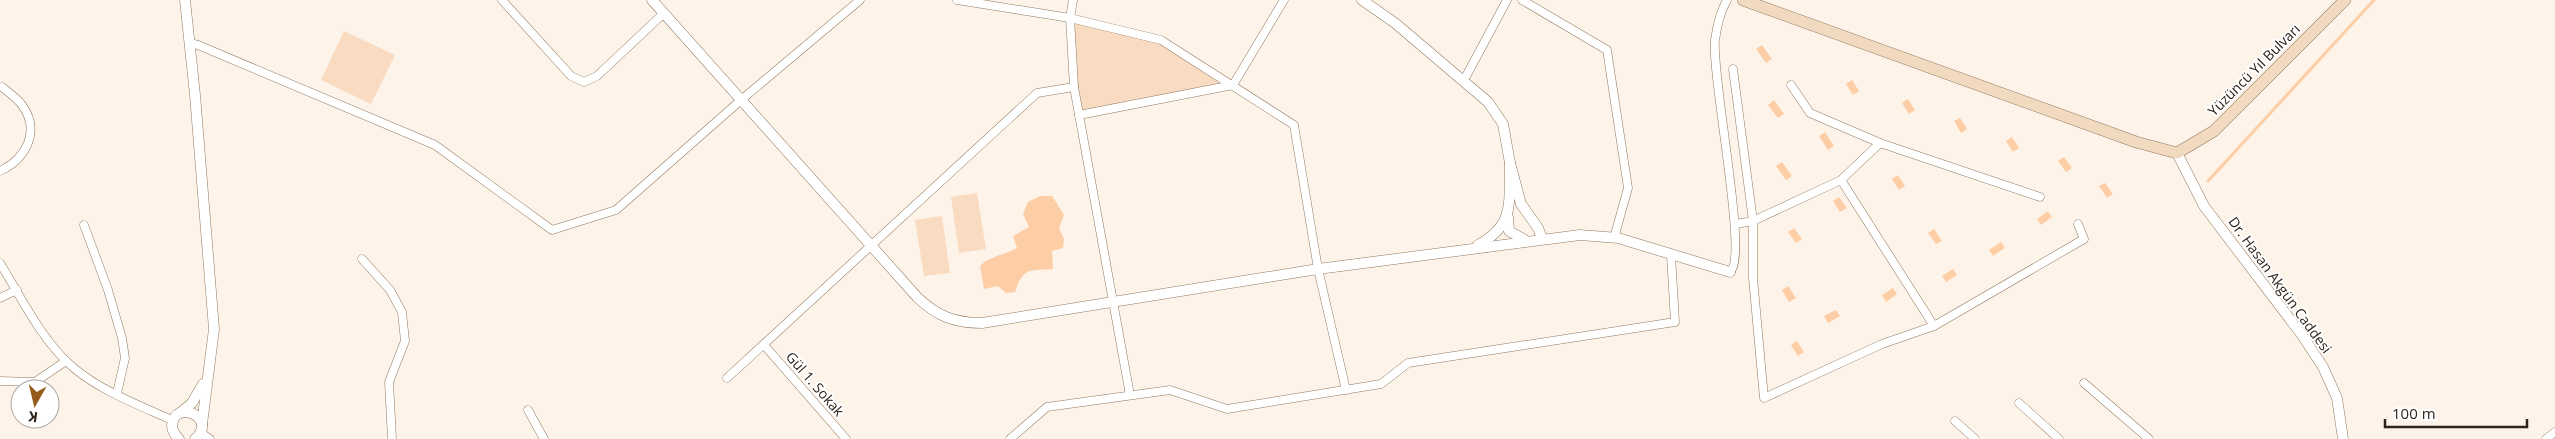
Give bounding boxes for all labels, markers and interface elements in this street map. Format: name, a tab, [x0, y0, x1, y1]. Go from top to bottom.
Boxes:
street label: Yüzüncü Yıl Bulvarı	[2204, 20, 2304, 120]
street label: Dr. Hasan Akgün Caddesi	[2224, 213, 2336, 357]
street label: Gül 1. Sokak	[782, 347, 849, 421]
north arrow	[10, 379, 60, 429]
scale bar	[2385, 396, 2528, 428]
text: 100 m	[2392, 403, 2436, 423]
text: K	[26, 407, 39, 427]

